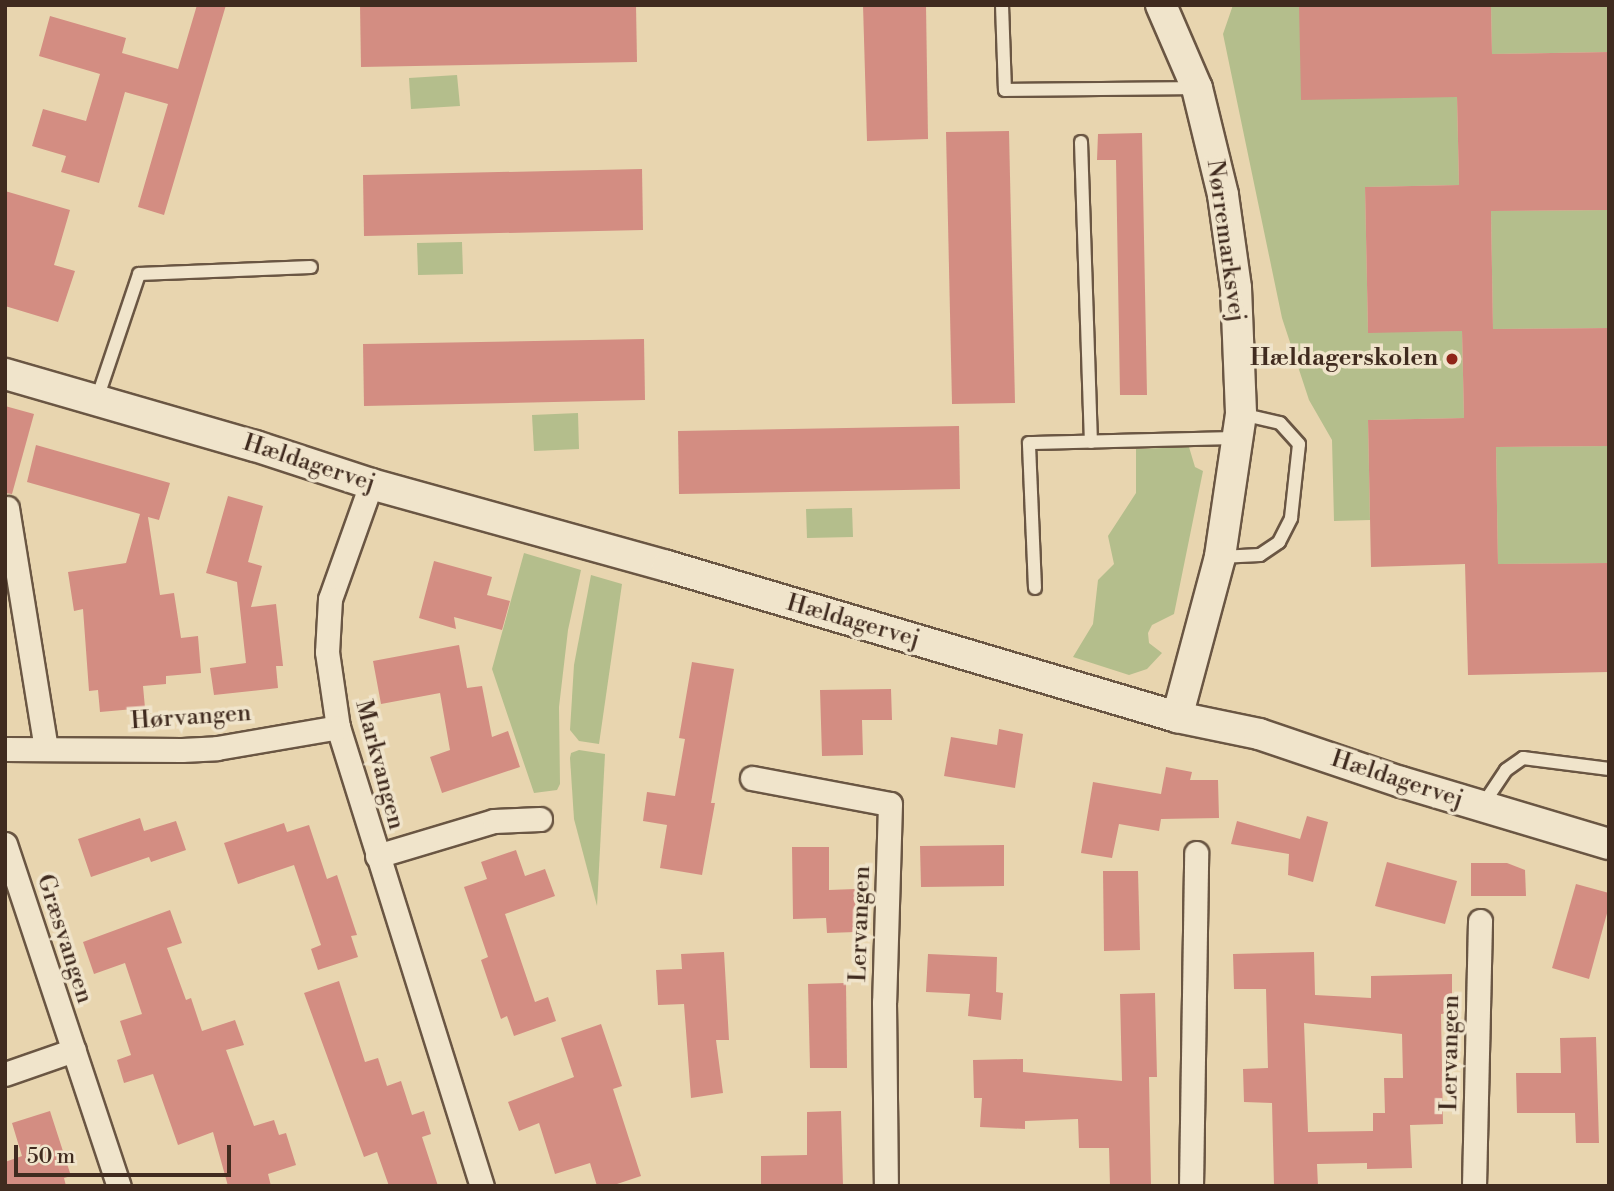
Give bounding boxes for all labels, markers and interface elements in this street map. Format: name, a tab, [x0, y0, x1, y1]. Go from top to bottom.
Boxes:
street label: Nørremarksvej	[1199, 158, 1251, 324]
place label: Hældagerskolen	[1250, 345, 1438, 373]
marker: Hældagerskolen	[1444, 351, 1460, 367]
street label: Hældagervej	[239, 429, 379, 499]
street label: Hældagervej	[783, 589, 923, 655]
street label: Markvangen	[348, 697, 410, 833]
street label: Hørvangen	[130, 699, 252, 737]
street label: Hældagervej	[1327, 745, 1467, 815]
street label: Lervangen	[845, 865, 877, 983]
street label: Græsvangen	[30, 871, 98, 1007]
street label: Lervangen	[1436, 995, 1466, 1111]
scale bar	[18, 1132, 234, 1176]
text: 50 m	[27, 1144, 75, 1170]

